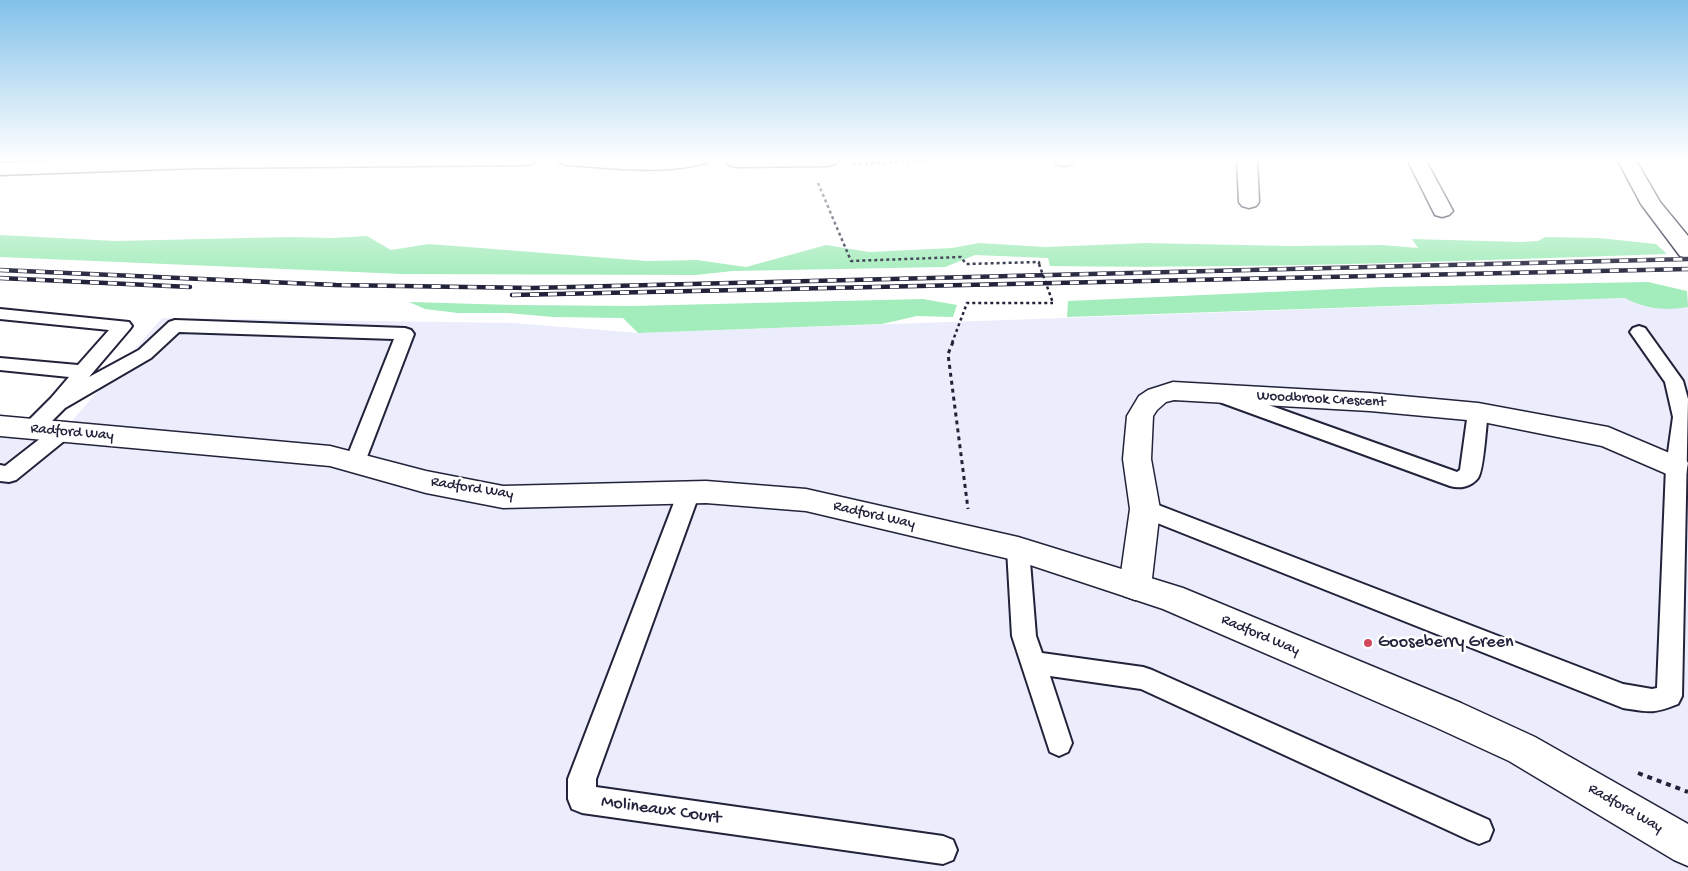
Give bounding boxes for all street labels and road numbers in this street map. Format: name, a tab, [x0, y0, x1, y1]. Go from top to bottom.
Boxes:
street label: Woodbrook Crescent	[1256, 388, 1386, 412]
street label: Radford Way	[30, 420, 114, 446]
street label: Radford Way	[429, 474, 515, 504]
street label: Radford Way	[831, 498, 917, 534]
street label: Radford Way	[1218, 611, 1302, 661]
street label: Radford Way	[1584, 780, 1666, 838]
street label: Molineaux Court	[600, 792, 722, 830]

